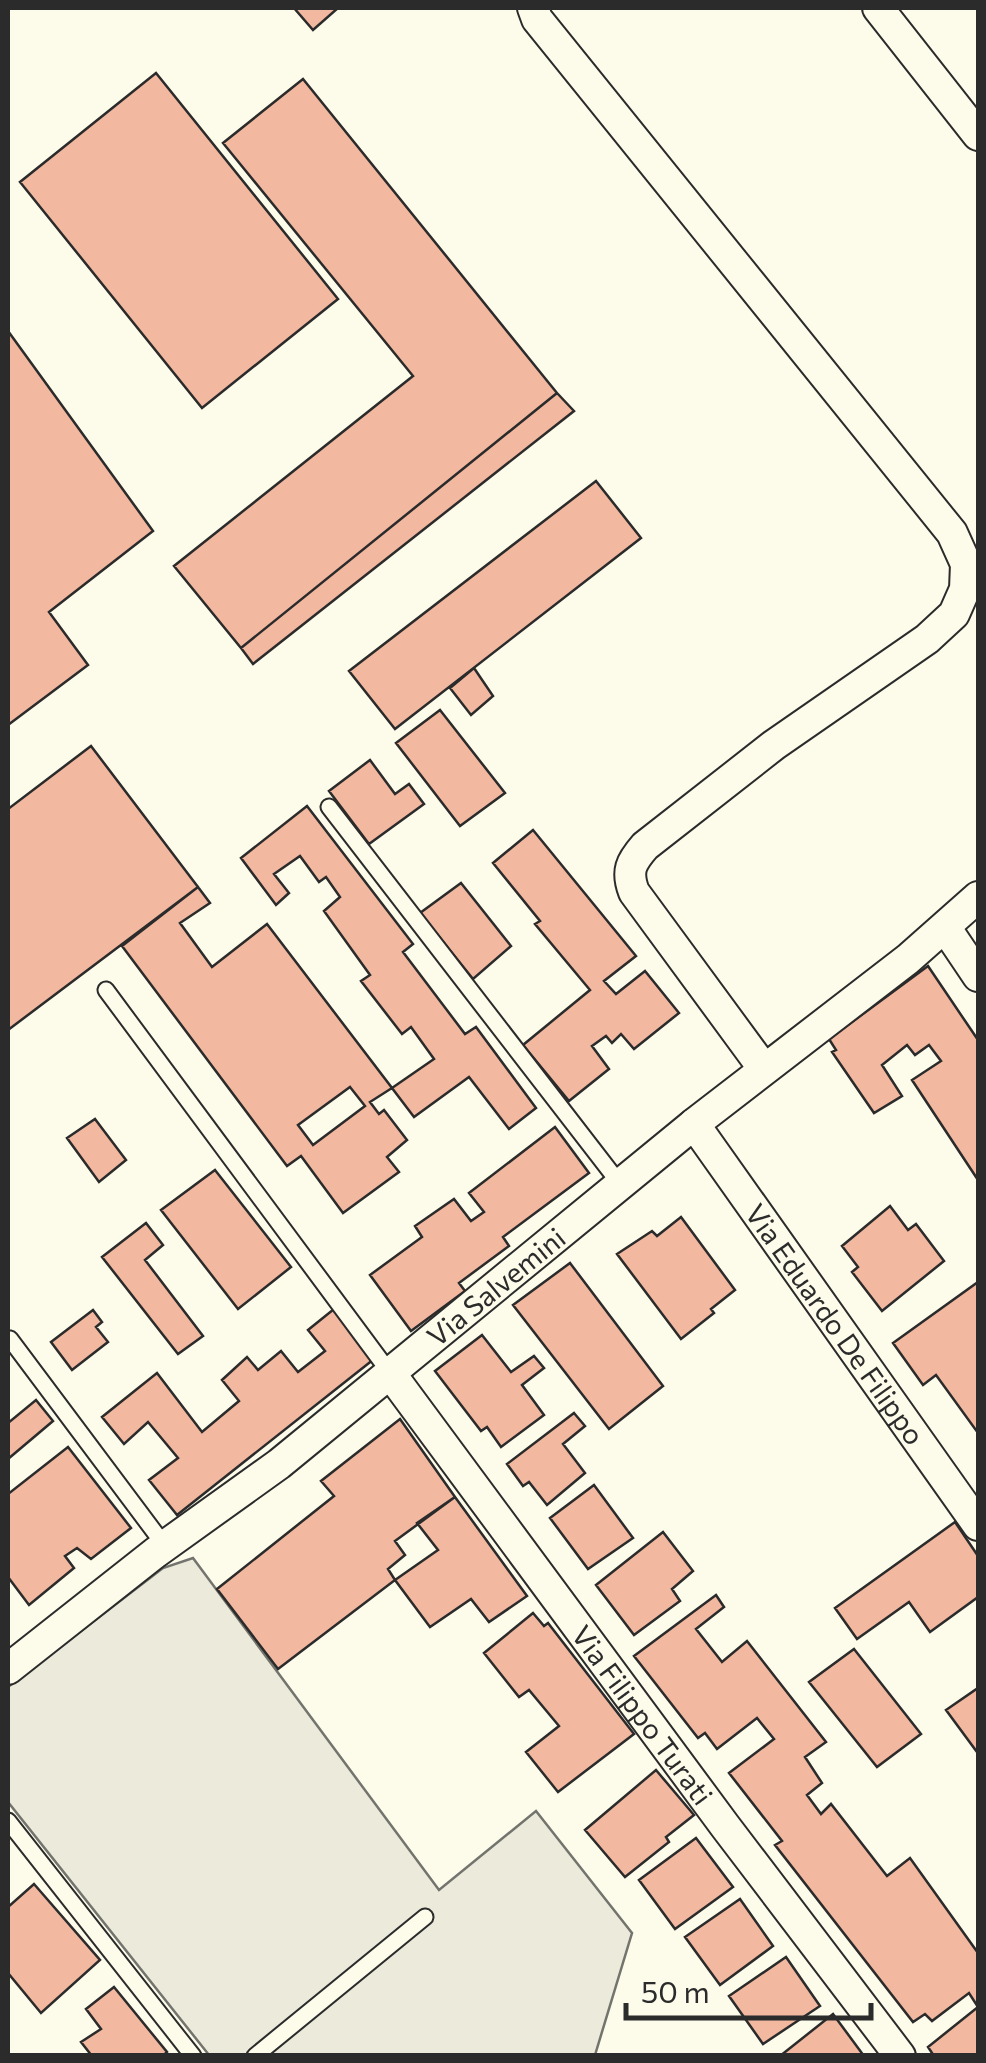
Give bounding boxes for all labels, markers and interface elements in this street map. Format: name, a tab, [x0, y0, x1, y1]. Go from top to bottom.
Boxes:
street label: Via Eduardo De Filippo	[739, 1197, 932, 1451]
street label: Via Salvemini	[420, 1220, 572, 1353]
street label: Via Filippo Turati	[565, 1618, 720, 1811]
scale bar	[626, 1958, 871, 2020]
text: 50 m	[641, 1972, 710, 2009]

